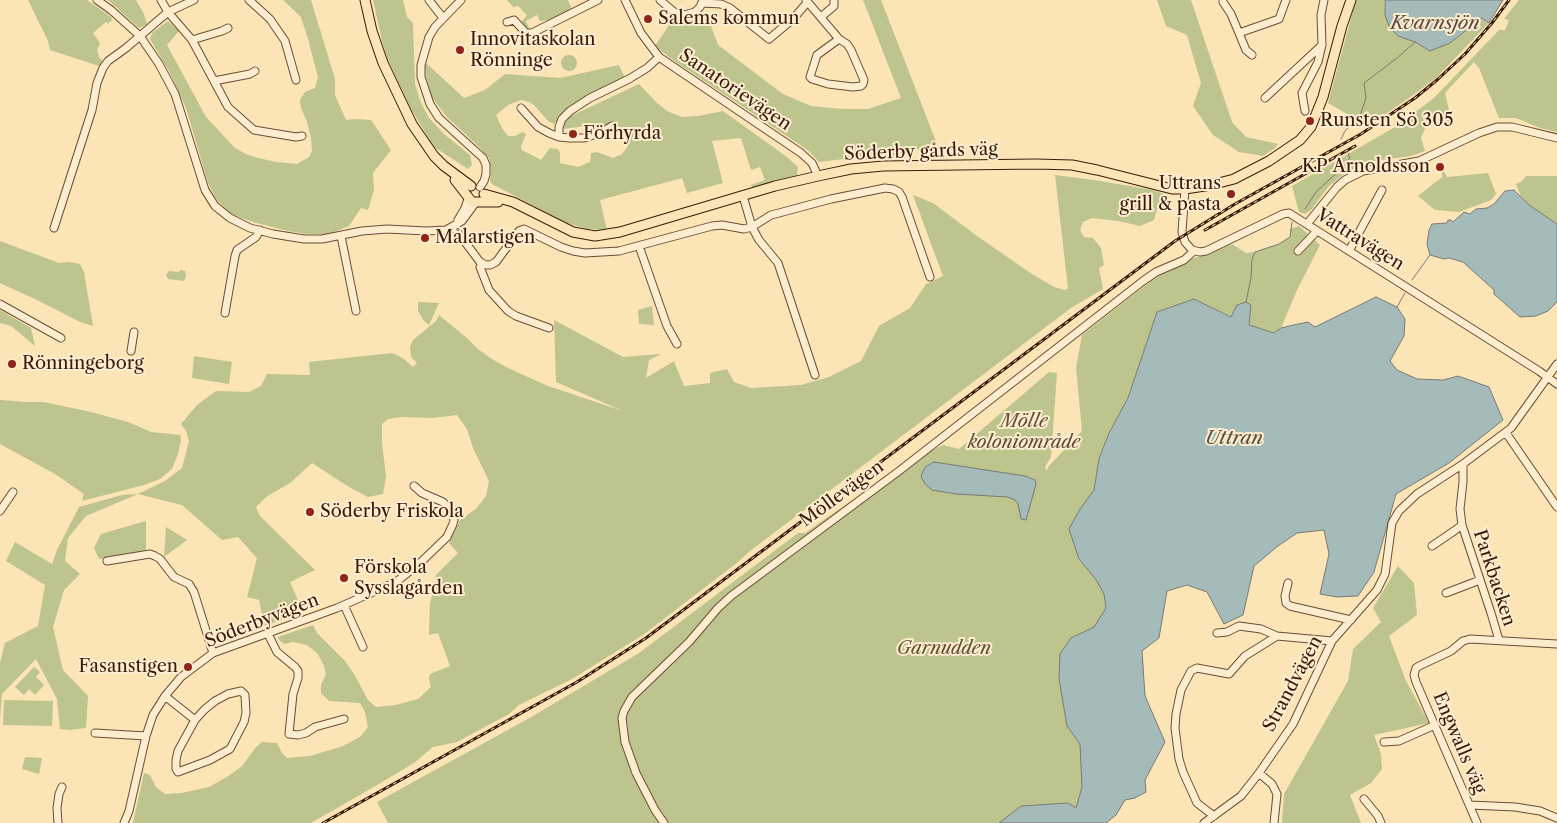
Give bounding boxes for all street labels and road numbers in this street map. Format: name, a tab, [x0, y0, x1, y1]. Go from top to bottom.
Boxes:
street label: Sanatorievägen	[675, 45, 795, 135]
street label: Söderby gårds väg	[844, 139, 998, 165]
street label: Vattravägen	[1312, 204, 1408, 276]
street label: Möllevägen	[796, 456, 888, 532]
street label: Parkbacken	[1468, 527, 1520, 629]
street label: Söderbyvägen	[202, 589, 322, 653]
street label: Strandvägen	[1259, 632, 1327, 736]
street label: Engwalls väg	[1428, 689, 1490, 797]

